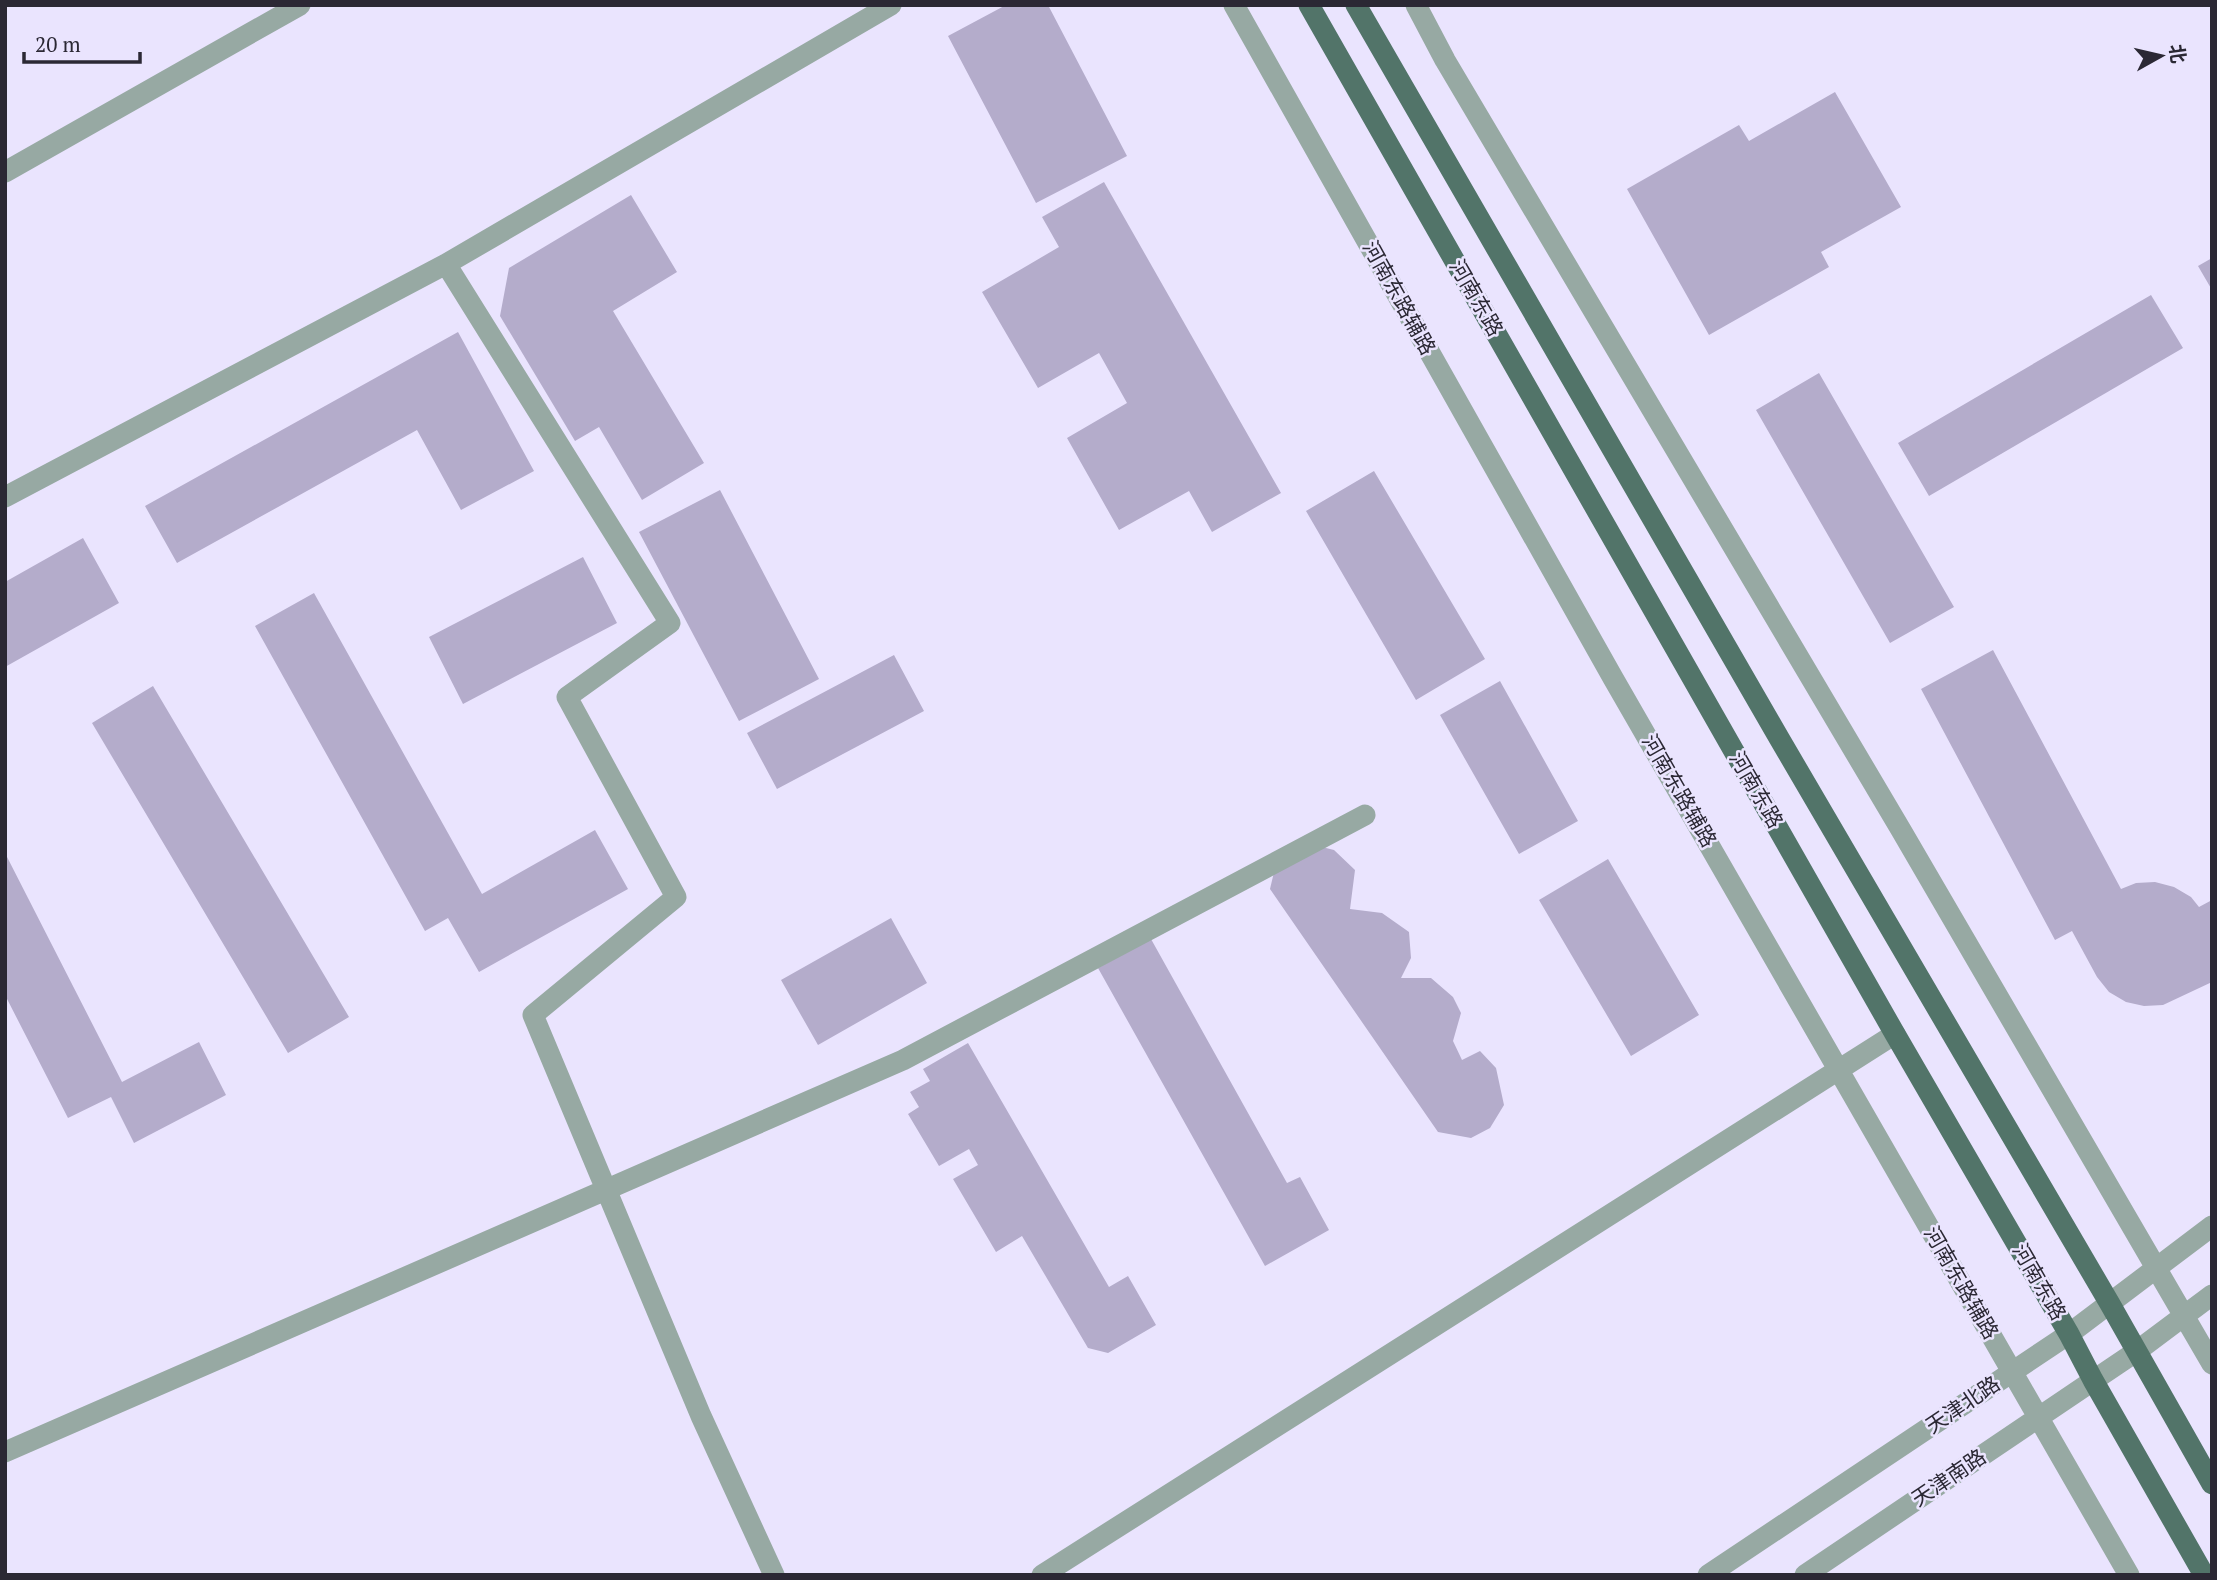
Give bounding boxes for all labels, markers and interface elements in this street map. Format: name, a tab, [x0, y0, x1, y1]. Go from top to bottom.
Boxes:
scale bar	[24, 21, 140, 65]
north arrow	[2126, 21, 2196, 91]
text: 20 m	[35, 30, 81, 58]
text: 北	[2165, 42, 2192, 65]
street label: 河南东路辅路	[1357, 236, 1443, 359]
street label: 河南东路	[1444, 254, 1510, 341]
street label: 河南东路辅路	[1636, 729, 1723, 852]
street label: 河南东路	[1724, 746, 1790, 833]
street label: 河南东路辅路	[1918, 1221, 2005, 1344]
street label: 河南东路	[2007, 1238, 2073, 1325]
street label: 天津北路	[1920, 1369, 2005, 1439]
street label: 天津南路	[1906, 1442, 1991, 1512]

